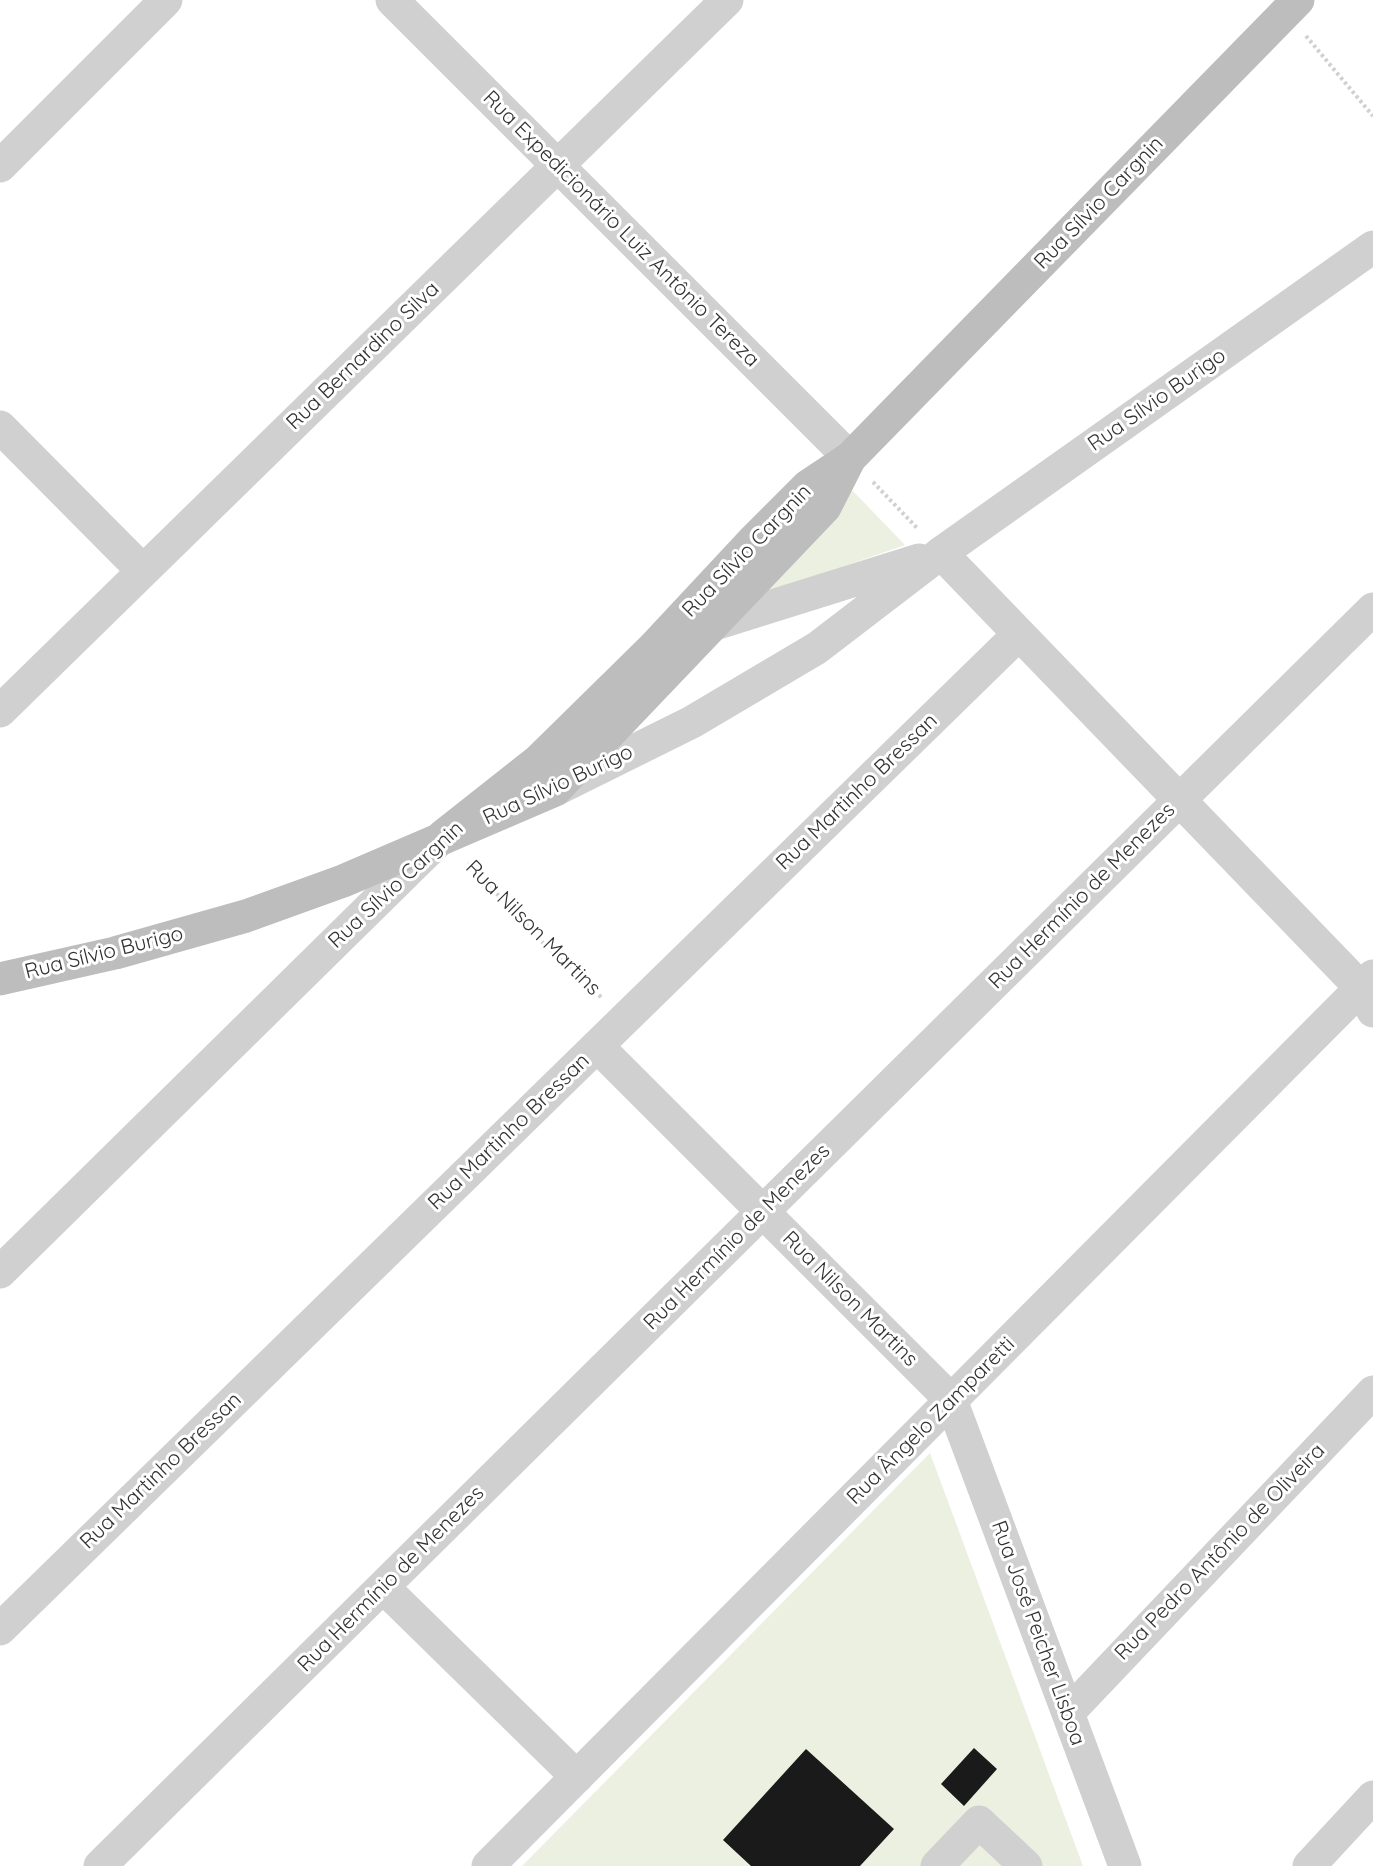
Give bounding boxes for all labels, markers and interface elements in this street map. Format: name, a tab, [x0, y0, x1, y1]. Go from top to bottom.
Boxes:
street label: Rua Expedicionário Luiz Antônio Tereza	[478, 86, 764, 372]
street label: Rua Sílvio Cargnin	[1029, 131, 1169, 275]
street label: Rua Bernardino Silva	[281, 277, 445, 435]
street label: Rua Sílvio Burigo	[1083, 343, 1231, 457]
street label: Rua Sílvio Cargnin	[677, 479, 817, 623]
street label: Rua Martinho Bressan	[771, 708, 943, 876]
street label: Rua Sílvio Burigo	[479, 739, 637, 831]
street label: Rua Hermínio de Menezes	[984, 798, 1180, 994]
street label: Rua Sílvio Cargnin	[323, 816, 469, 954]
street label: Rua Nilson Martins	[460, 855, 606, 1001]
street label: Rua Sílvio Burigo	[22, 921, 186, 985]
street label: Rua Martinho Bressan	[423, 1048, 595, 1216]
street label: Rua Hermínio de Menezes	[639, 1139, 835, 1335]
street label: Rua Nilson Martins	[777, 1226, 923, 1372]
street label: Rua Ângelo Zamparetti	[842, 1332, 1020, 1510]
street label: Rua Martinho Bressan	[75, 1387, 247, 1555]
street label: Rua Pedro Antônio de Oliveira	[1110, 1438, 1330, 1666]
street label: Rua Hermínio de Menezes	[293, 1481, 489, 1677]
street label: Rua José Peicher Lisboa	[986, 1517, 1090, 1749]

